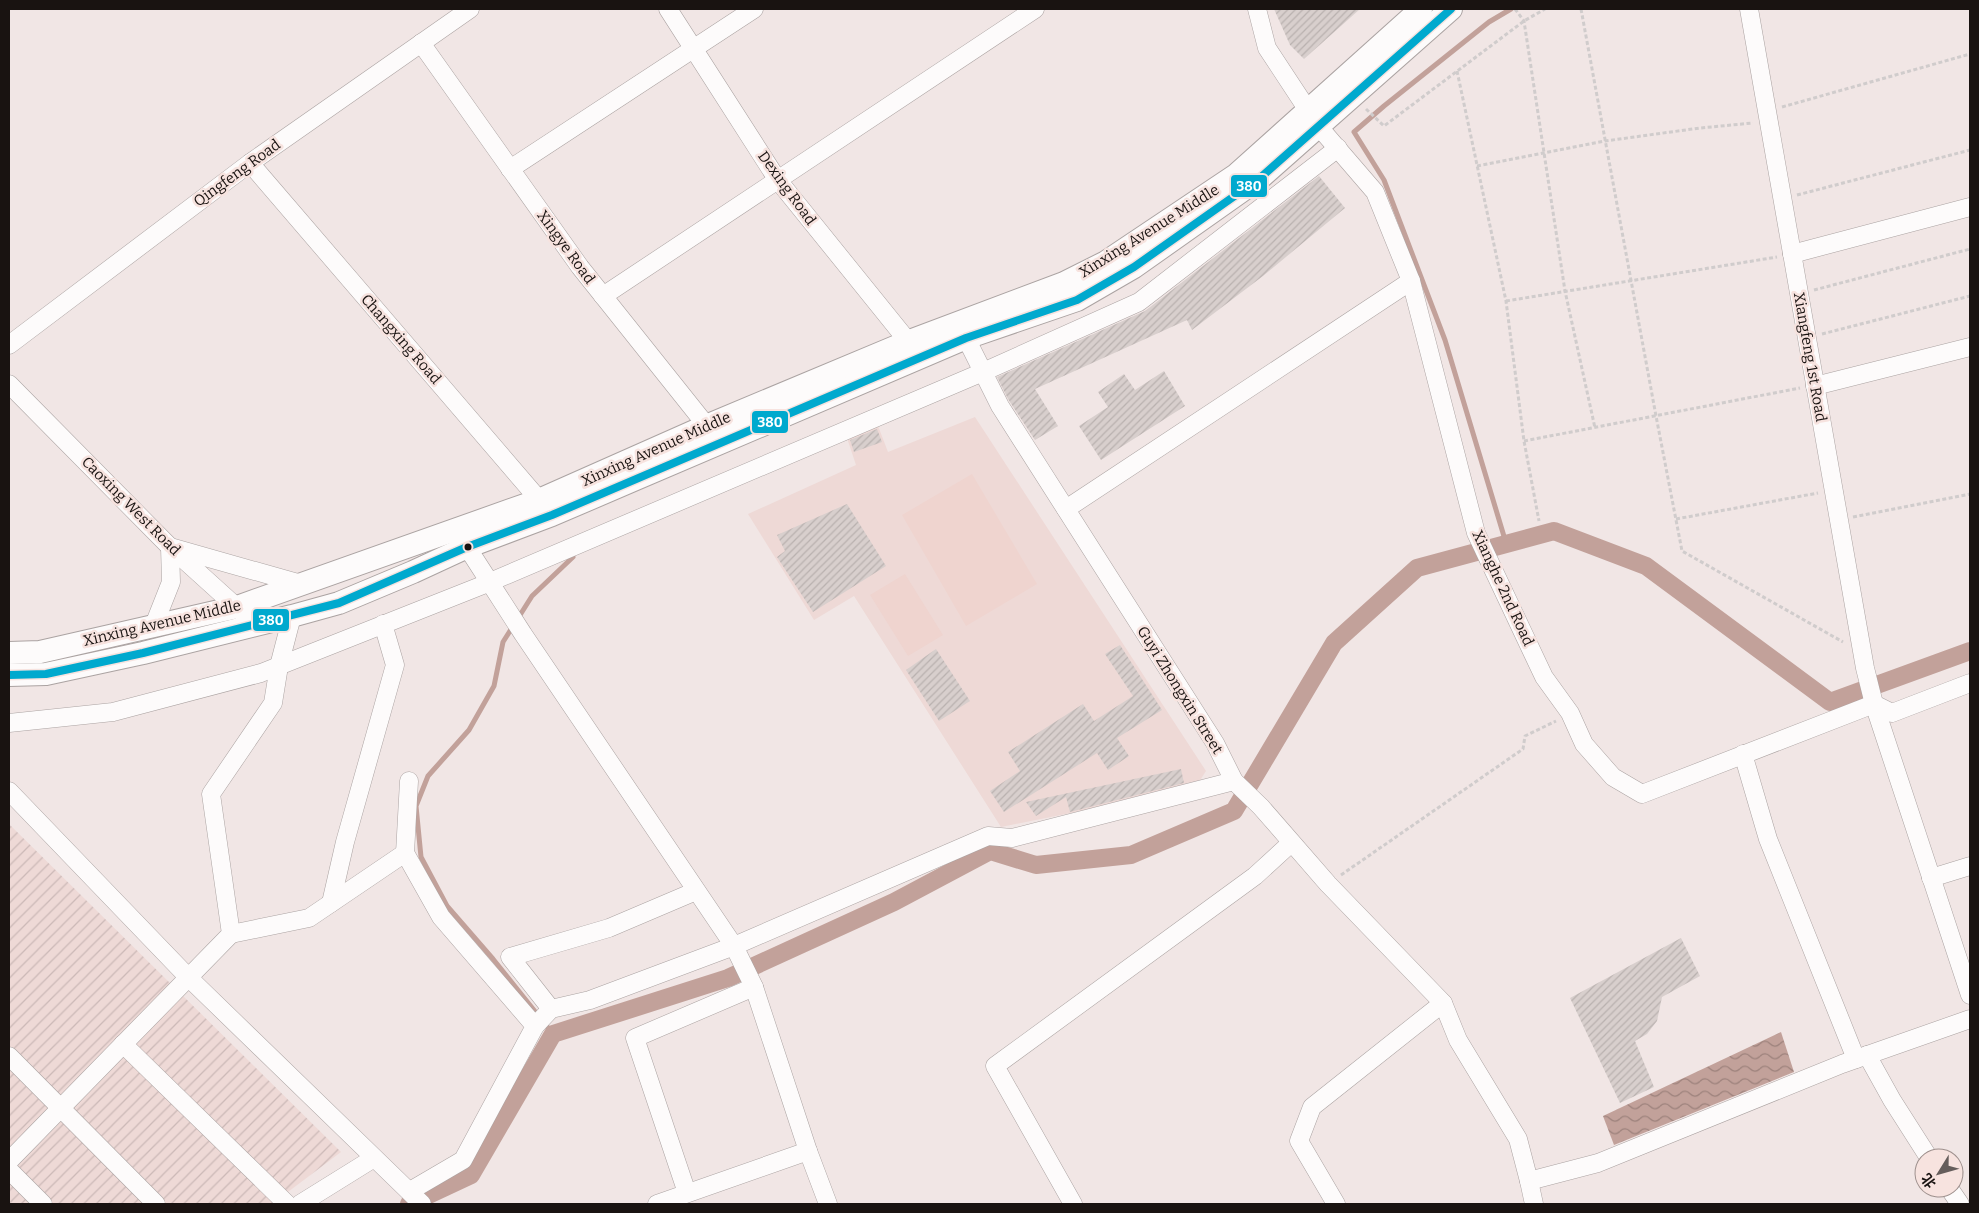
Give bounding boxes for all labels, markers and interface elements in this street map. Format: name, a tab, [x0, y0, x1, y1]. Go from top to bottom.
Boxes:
street label: Qingfeng Road	[190, 135, 284, 211]
street label: Dexing Road	[754, 147, 820, 229]
line badge: 380	[1230, 174, 1268, 198]
text: 380	[1236, 178, 1262, 195]
street label: Xinxing Avenue Middle	[1076, 181, 1222, 281]
street label: Xingye Road	[533, 207, 599, 287]
street label: Changxing Road	[357, 290, 445, 388]
street label: Xiangfeng 1st Road	[1790, 291, 1830, 423]
street label: Xinxing Avenue Middle	[579, 408, 733, 490]
line badge: 380	[751, 410, 789, 434]
text: 380	[757, 414, 783, 431]
street label: Caoxing West Road	[78, 453, 184, 559]
street label: Xianghe 2nd Road	[1468, 527, 1538, 649]
unlabelled marker	[463, 542, 473, 552]
street label: Xinxing Avenue Middle	[81, 596, 243, 650]
line badge: 380	[252, 608, 290, 632]
text: 380	[258, 612, 284, 629]
street label: Guyi Zhongxin Street	[1133, 623, 1227, 758]
north arrow	[1914, 1148, 1964, 1198]
text: 北	[1918, 1170, 1940, 1191]

